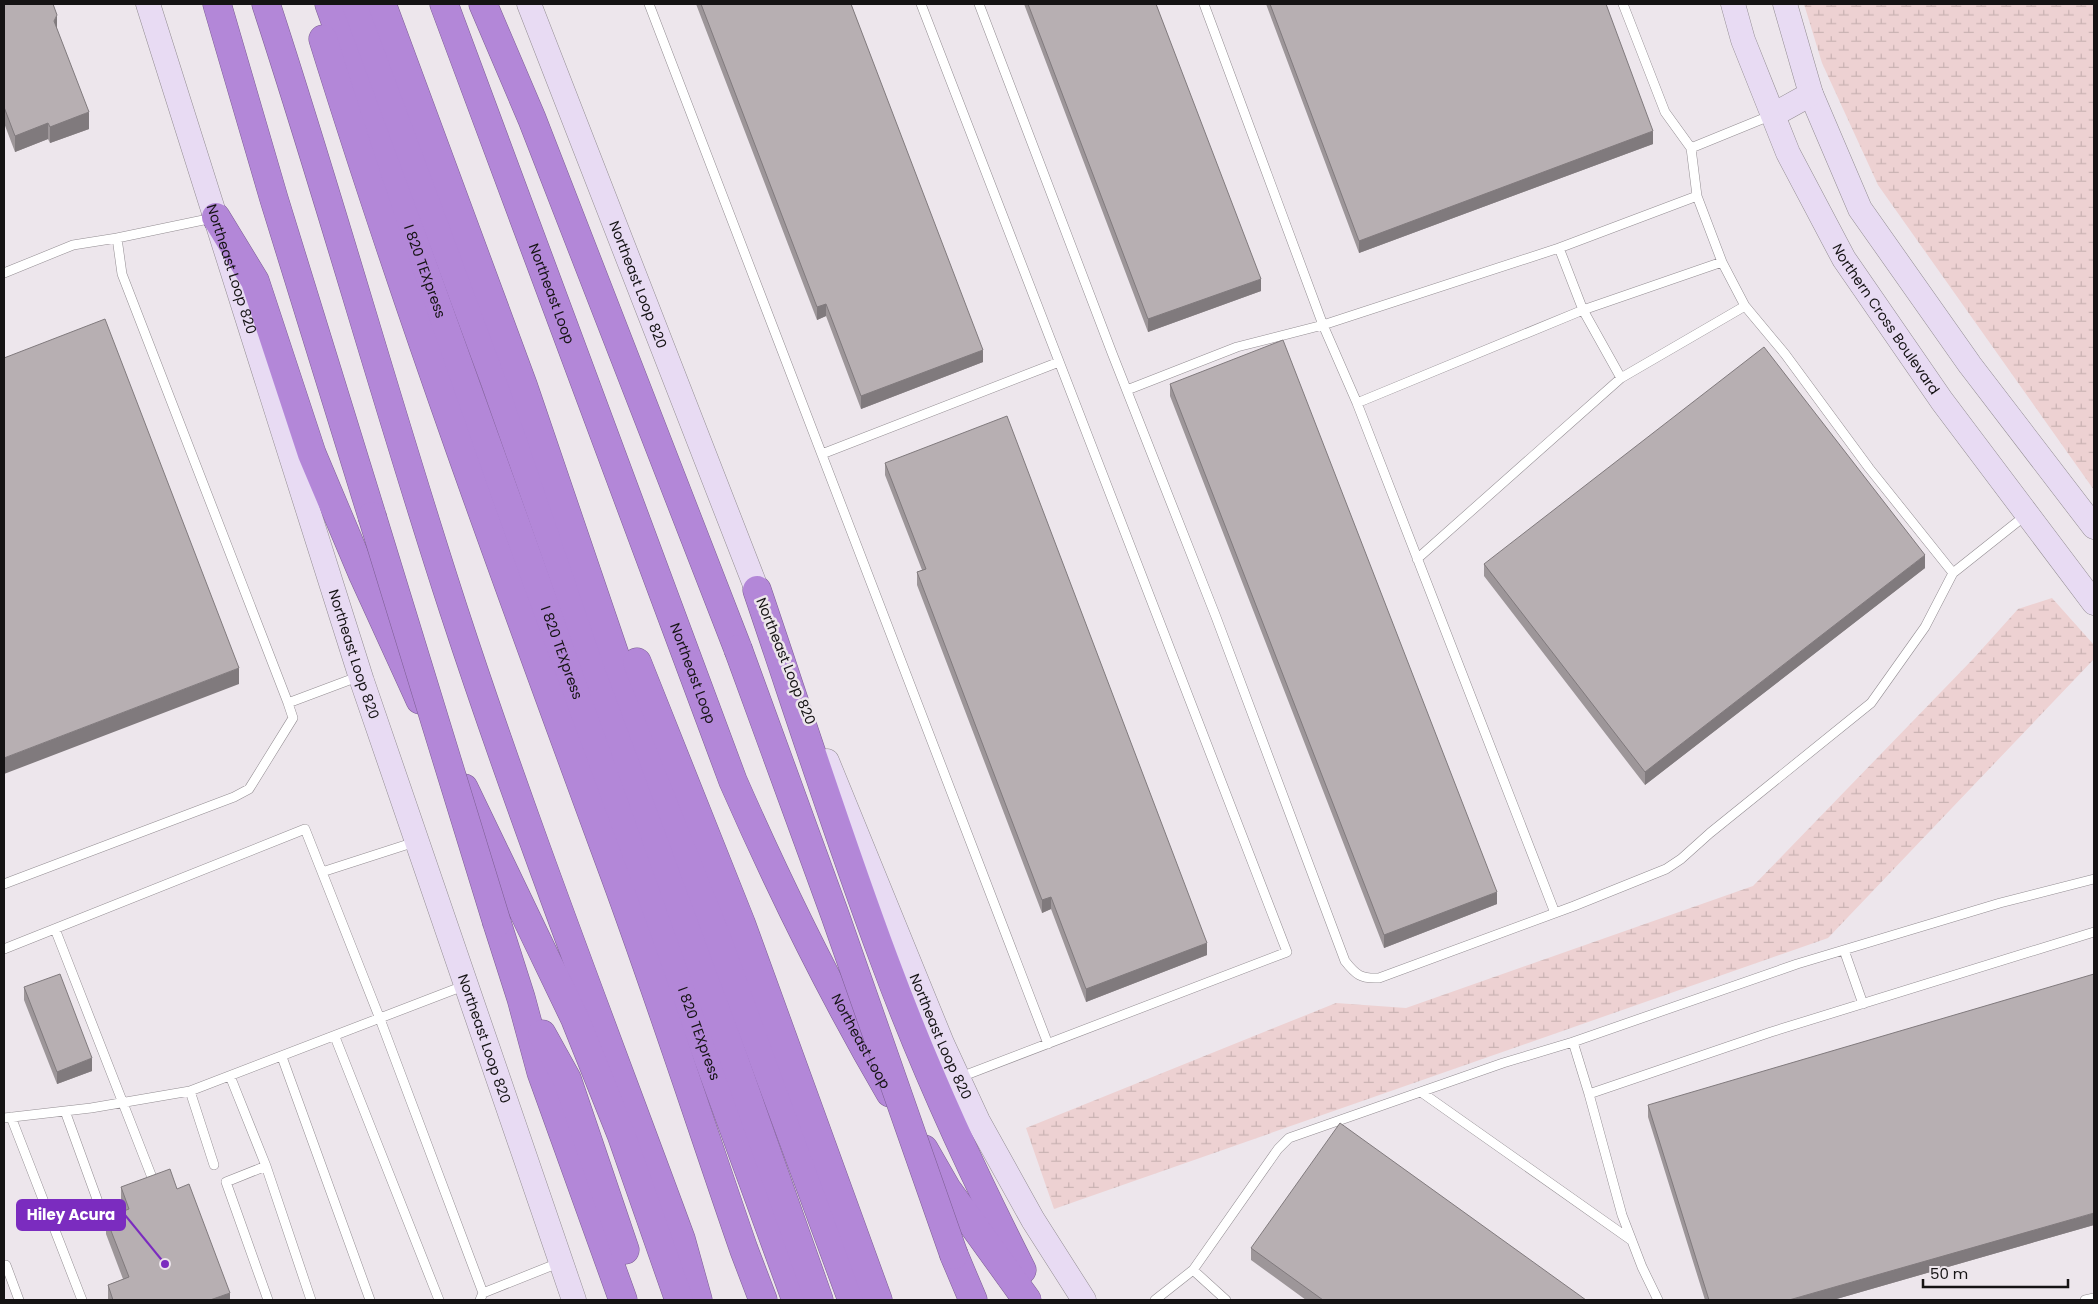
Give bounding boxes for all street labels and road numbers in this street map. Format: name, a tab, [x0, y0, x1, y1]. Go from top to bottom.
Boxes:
street label: Northeast Loop 820	[202, 202, 262, 337]
street label: Northeast Loop 820	[604, 218, 672, 351]
street label: I 820 TEXpress	[399, 222, 451, 321]
street label: Northeast Loop	[524, 240, 580, 347]
street label: Northern Cross Boulevard	[1828, 240, 1945, 398]
street label: Northeast Loop 820	[324, 587, 384, 722]
street label: Northeast Loop 820	[751, 595, 821, 727]
street label: I 820 TEXpress	[536, 603, 588, 702]
street label: Northeast Loop	[665, 620, 721, 726]
street label: Northeast Loop 820	[905, 970, 977, 1103]
street label: Northeast Loop 820	[453, 971, 516, 1106]
street label: I 820 TEXpress	[673, 984, 725, 1083]
street label: Northeast Loop	[827, 990, 895, 1092]

